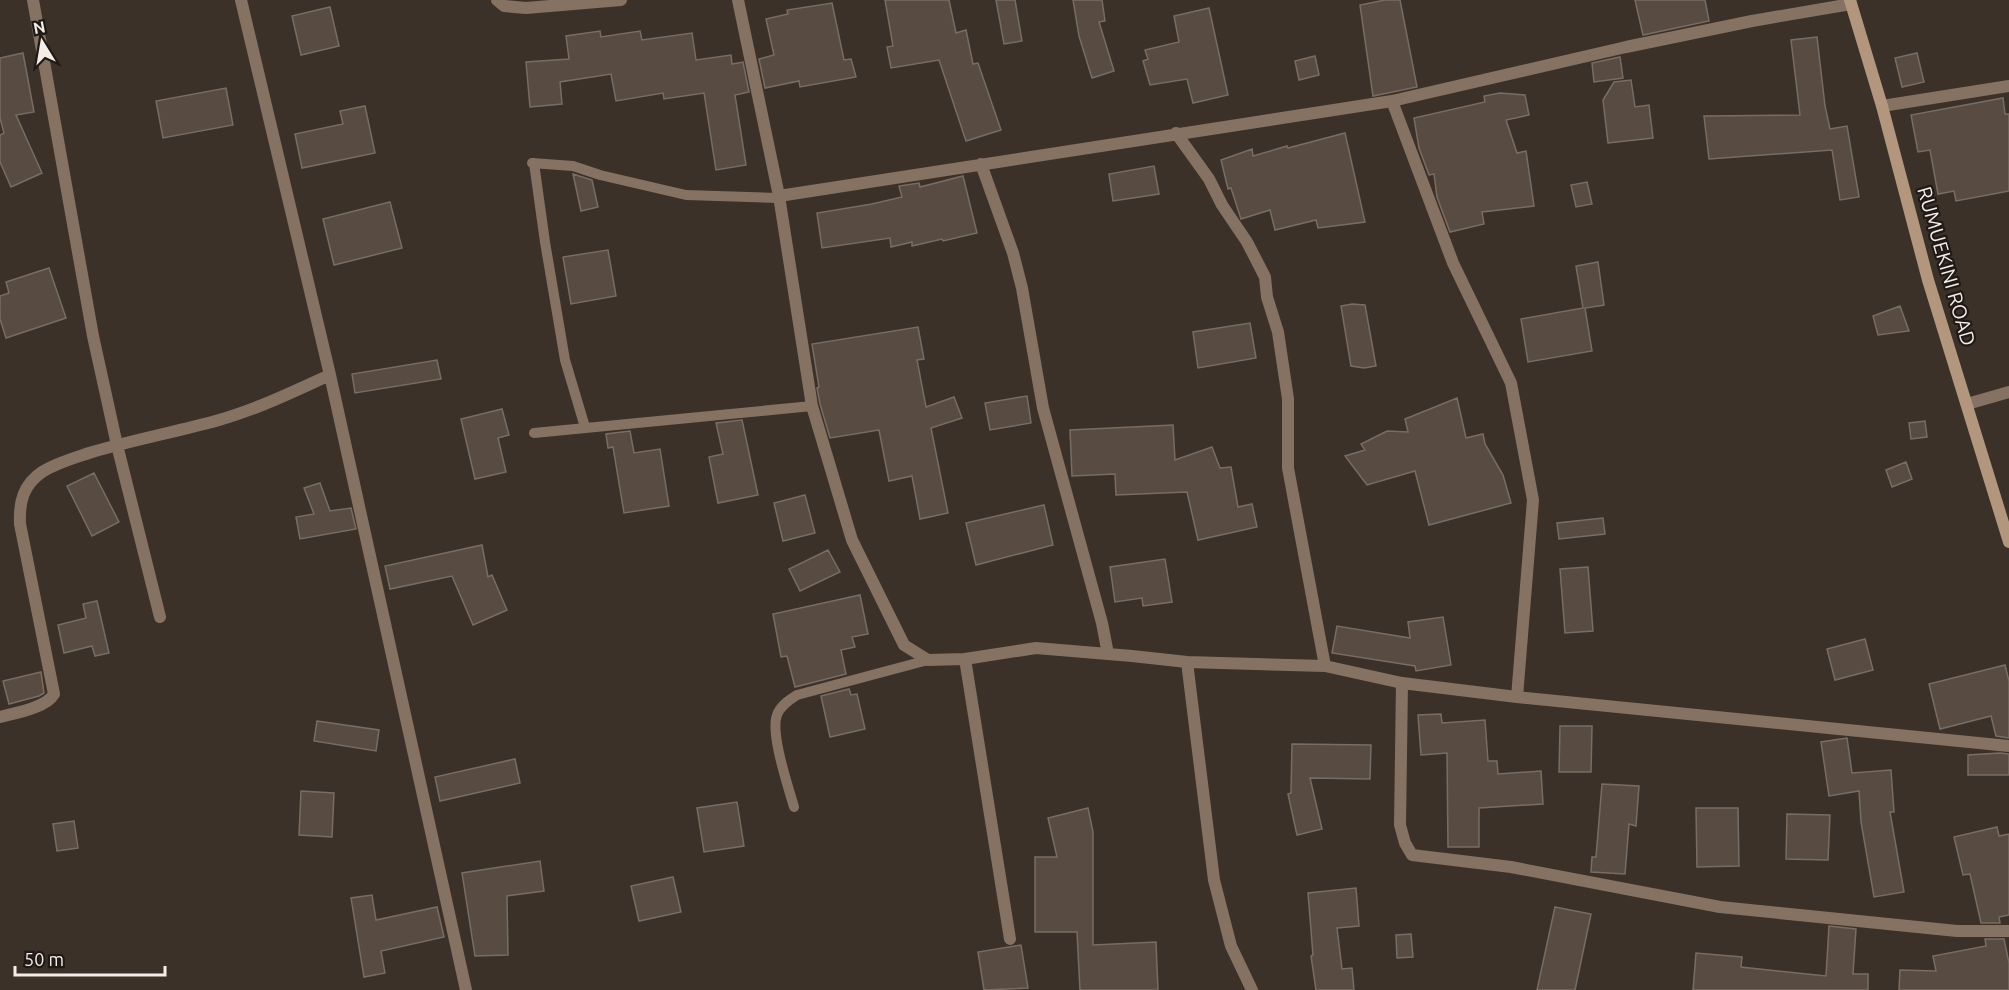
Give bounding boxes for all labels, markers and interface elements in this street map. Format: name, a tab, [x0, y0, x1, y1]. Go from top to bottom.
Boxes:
north arrow	[12, 12, 72, 72]
text: N	[32, 17, 47, 37]
street label: RUMUEKINI ROAD	[1913, 184, 1981, 348]
scale bar	[15, 939, 165, 977]
text: 50 m	[24, 949, 64, 969]

